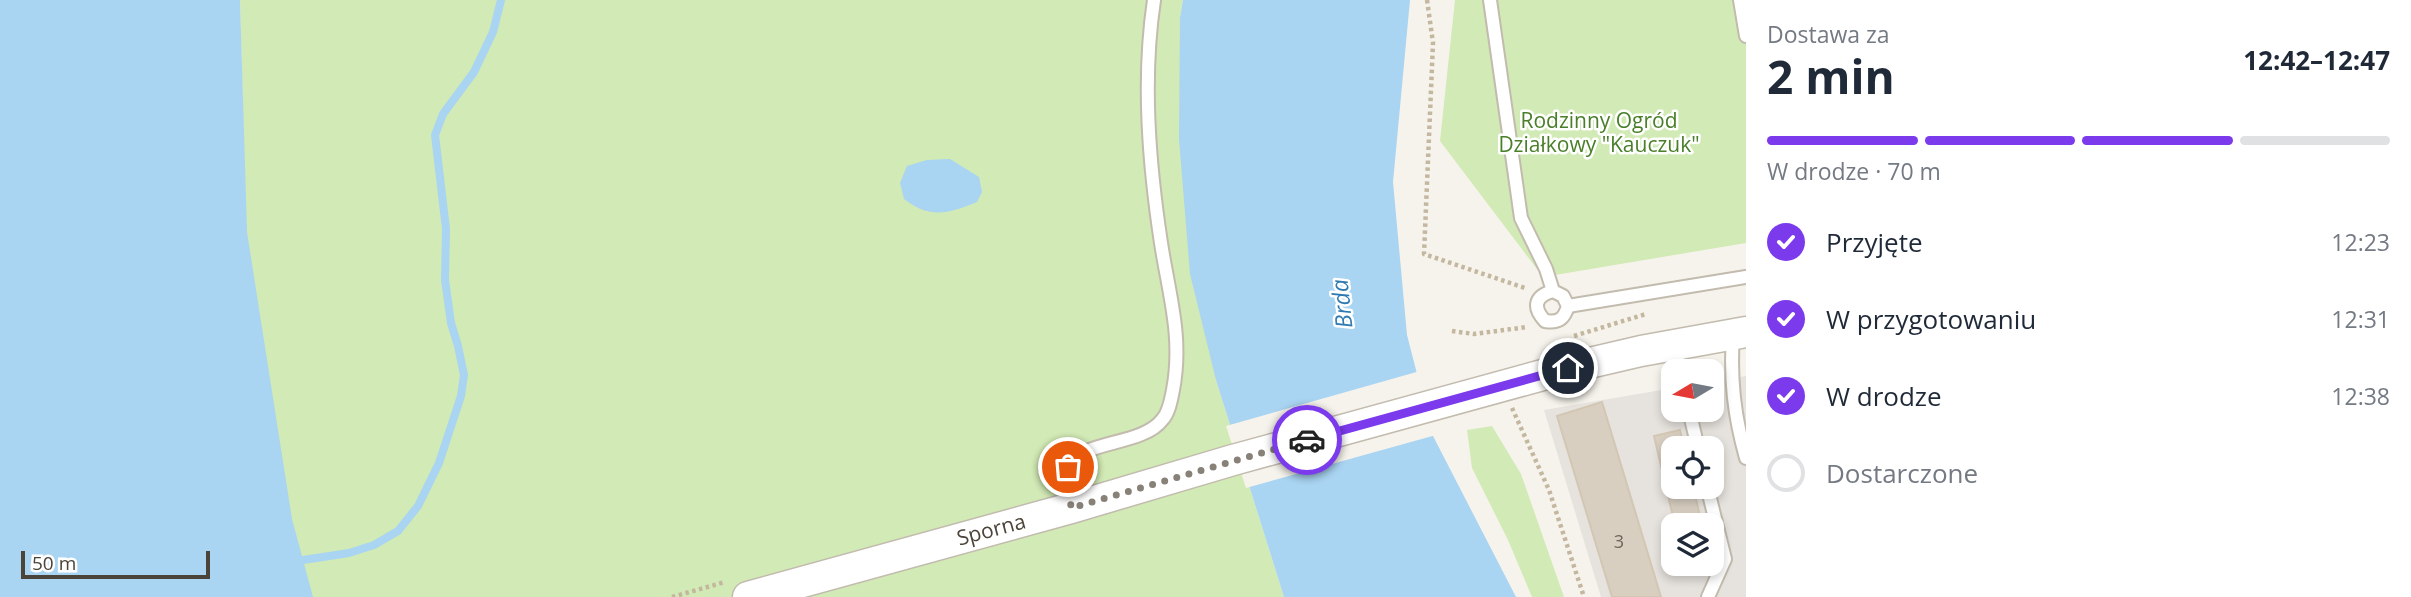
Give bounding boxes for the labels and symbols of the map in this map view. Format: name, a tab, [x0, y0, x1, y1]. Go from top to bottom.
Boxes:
park label: Rodzinny Ogród Działkowy "Kauczuk"	[1498, 106, 1700, 158]
water label: Brda	[1323, 278, 1359, 330]
pin	[1538, 338, 1598, 398]
north arrow	[1661, 359, 1724, 422]
courier	[1272, 405, 1342, 475]
pin	[1038, 437, 1098, 497]
street label: Sporna	[954, 506, 1028, 552]
house number: 3	[1614, 529, 1624, 553]
scale bar	[21, 548, 210, 580]

